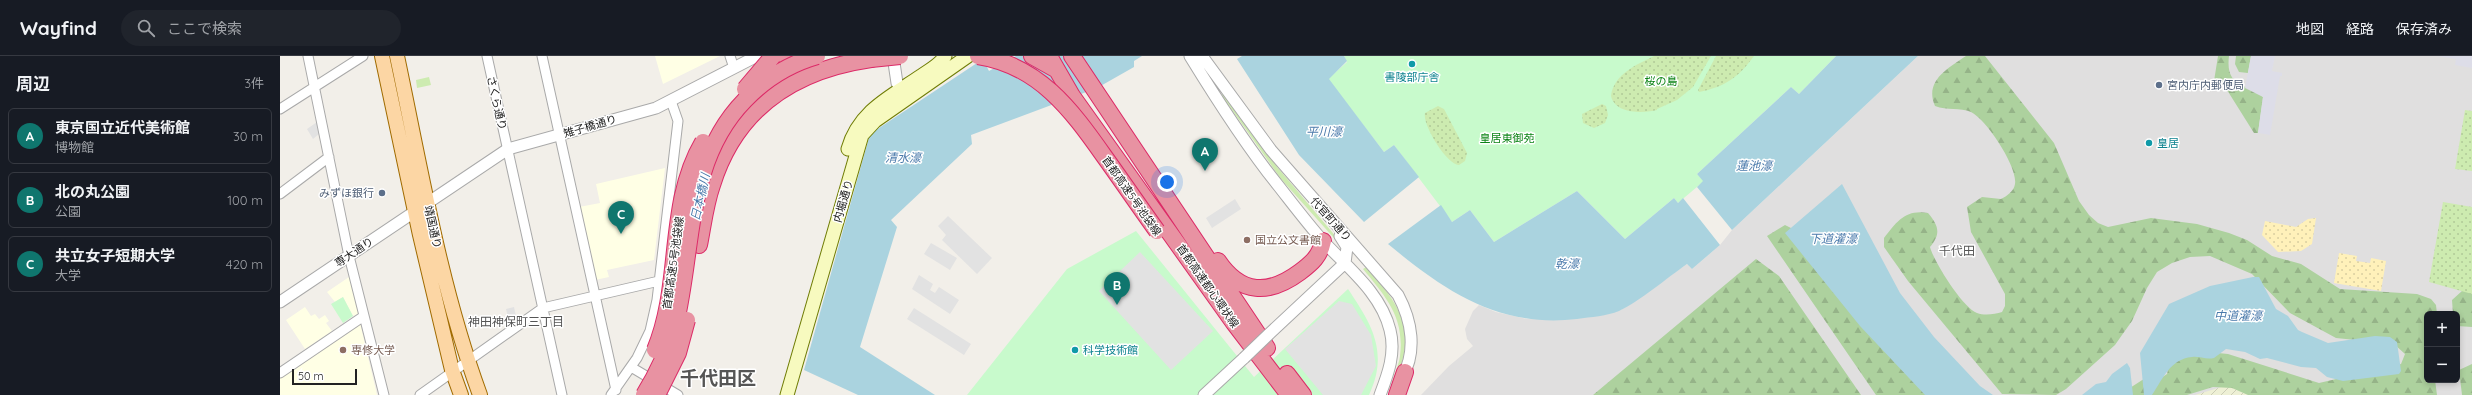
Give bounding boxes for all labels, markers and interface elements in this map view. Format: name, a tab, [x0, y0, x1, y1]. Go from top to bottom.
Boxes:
search box	[121, 10, 401, 46]
text: Wayfind	[20, 16, 97, 40]
icon: search	[135, 17, 157, 39]
text: ここで検索	[167, 19, 242, 38]
text: 地図	[2296, 20, 2324, 38]
text: 経路	[2346, 20, 2374, 38]
text: 保存済み	[2396, 20, 2452, 38]
marker: 書陵部庁舎	[1407, 59, 1417, 69]
place label: 書陵部庁舎	[1385, 70, 1440, 84]
text: 周辺	[16, 73, 50, 94]
park label: 桜の島	[1645, 74, 1678, 88]
text: 3件	[244, 75, 264, 91]
street label: さくら通り	[484, 75, 510, 131]
place label: 宮内庁内郵便局	[2167, 78, 2244, 92]
marker: 宮内庁内郵便局	[2154, 80, 2164, 90]
street label: 雉子橋通り	[562, 112, 618, 140]
text: 東京国立近代美術館	[55, 118, 190, 137]
water label: 平川濠	[1306, 124, 1344, 139]
text: A	[26, 128, 34, 144]
text: 30 m	[233, 128, 263, 144]
park label: 皇居東御苑	[1480, 131, 1535, 145]
place label: 皇居	[2157, 136, 2179, 150]
pin: A	[1192, 138, 1218, 171]
marker: 皇居	[2144, 138, 2154, 148]
text: 博物館	[55, 139, 94, 155]
water label: 清水濠	[885, 150, 923, 165]
street label: 首都高速5号池袋線	[1099, 153, 1165, 239]
water label: 蓮池濠	[1736, 158, 1774, 173]
water label: 日本橋川	[687, 170, 713, 222]
your location	[1157, 172, 1177, 192]
street label: 内堀通り	[830, 178, 856, 224]
text: 北の丸公園	[55, 182, 130, 201]
place label: みずほ銀行	[319, 186, 374, 200]
marker: みずほ銀行	[377, 188, 387, 198]
text: B	[26, 192, 34, 208]
text: 100 m	[227, 192, 263, 208]
street label: 代官町通り	[1307, 194, 1355, 244]
pin: C	[608, 201, 634, 234]
text: 公園	[55, 203, 81, 219]
street label: 靖国通り	[421, 204, 445, 250]
street label: 首都高速5号池袋線	[660, 215, 686, 311]
water label: 下道灌濠	[1809, 231, 1859, 246]
place label: 国立公文書館	[1255, 233, 1321, 247]
street label: 専大通り	[332, 234, 376, 270]
marker: 国立公文書館	[1242, 235, 1252, 245]
street label: 首都高速都心環状線	[1174, 241, 1242, 331]
district label: 千代田	[1939, 243, 1975, 258]
text: 共立女子短期大学	[55, 246, 175, 265]
text: C	[26, 256, 34, 272]
text: 420 m	[226, 256, 263, 272]
water label: 乾濠	[1555, 256, 1581, 271]
text: 大学	[55, 267, 81, 283]
pin: B	[1104, 272, 1130, 305]
water label: 中道灌濠	[2214, 308, 2264, 323]
map controls	[2424, 311, 2460, 383]
button: +	[2424, 311, 2460, 347]
district label: 神田神保町三丁目	[468, 314, 564, 329]
place label: 専修大学	[351, 343, 395, 357]
place label: 科学技術館	[1083, 343, 1138, 357]
marker: 専修大学	[338, 345, 348, 355]
marker: 科学技術館	[1070, 345, 1080, 355]
button: −	[2424, 347, 2460, 383]
district label: 千代田区	[680, 366, 756, 390]
scale bar	[292, 367, 357, 386]
text: 50 m	[298, 369, 324, 383]

